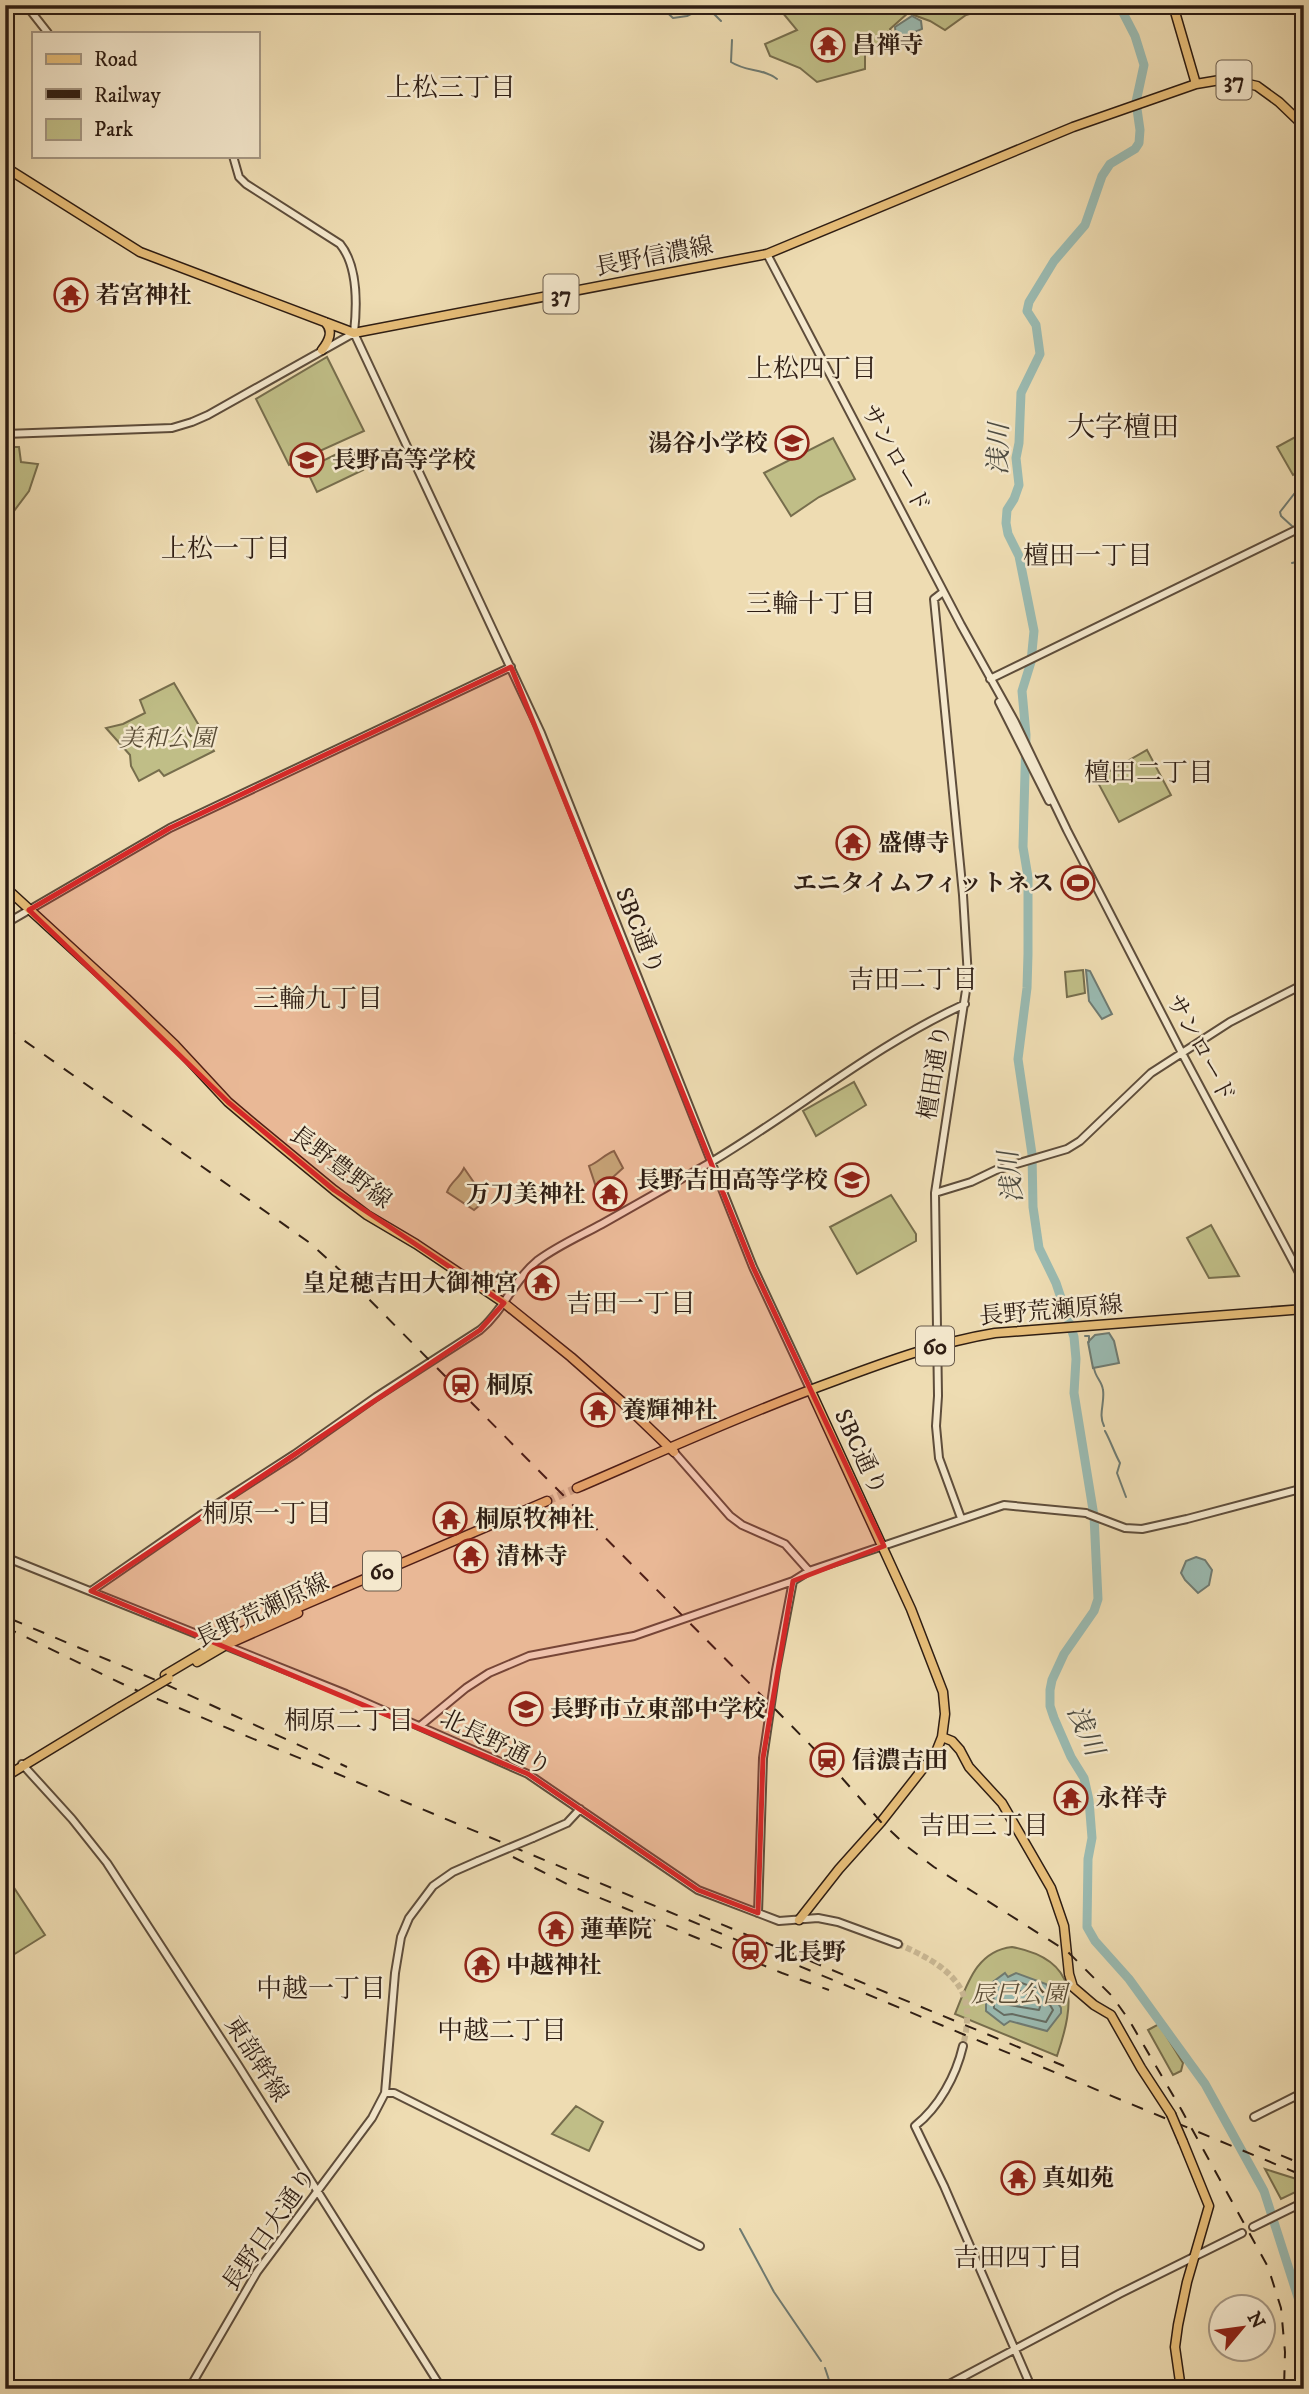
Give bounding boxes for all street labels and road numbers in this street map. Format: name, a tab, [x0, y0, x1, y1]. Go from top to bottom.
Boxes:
road number: 37	[1216, 60, 1252, 100]
street label: 長野信濃線	[592, 231, 716, 283]
road number: 37	[544, 274, 578, 314]
street label: サンロード	[854, 399, 936, 518]
street label: SBC通り	[608, 883, 670, 980]
street label: サンロード	[1159, 989, 1241, 1108]
street label: 檀田通り	[913, 1022, 957, 1122]
street label: 長野豊野線	[283, 1120, 397, 1216]
street label: 長野荒瀬原線	[978, 1290, 1124, 1332]
road number: 60	[916, 1326, 954, 1366]
street label: SBC通り	[827, 1405, 893, 1500]
road number: 60	[363, 1552, 401, 1590]
street label: 長野荒瀬原線	[191, 1567, 334, 1655]
street label: 北長野通り	[435, 1703, 556, 1783]
street label: 東部幹線	[217, 2011, 295, 2108]
street label: 長野日大通り	[216, 2162, 323, 2297]

